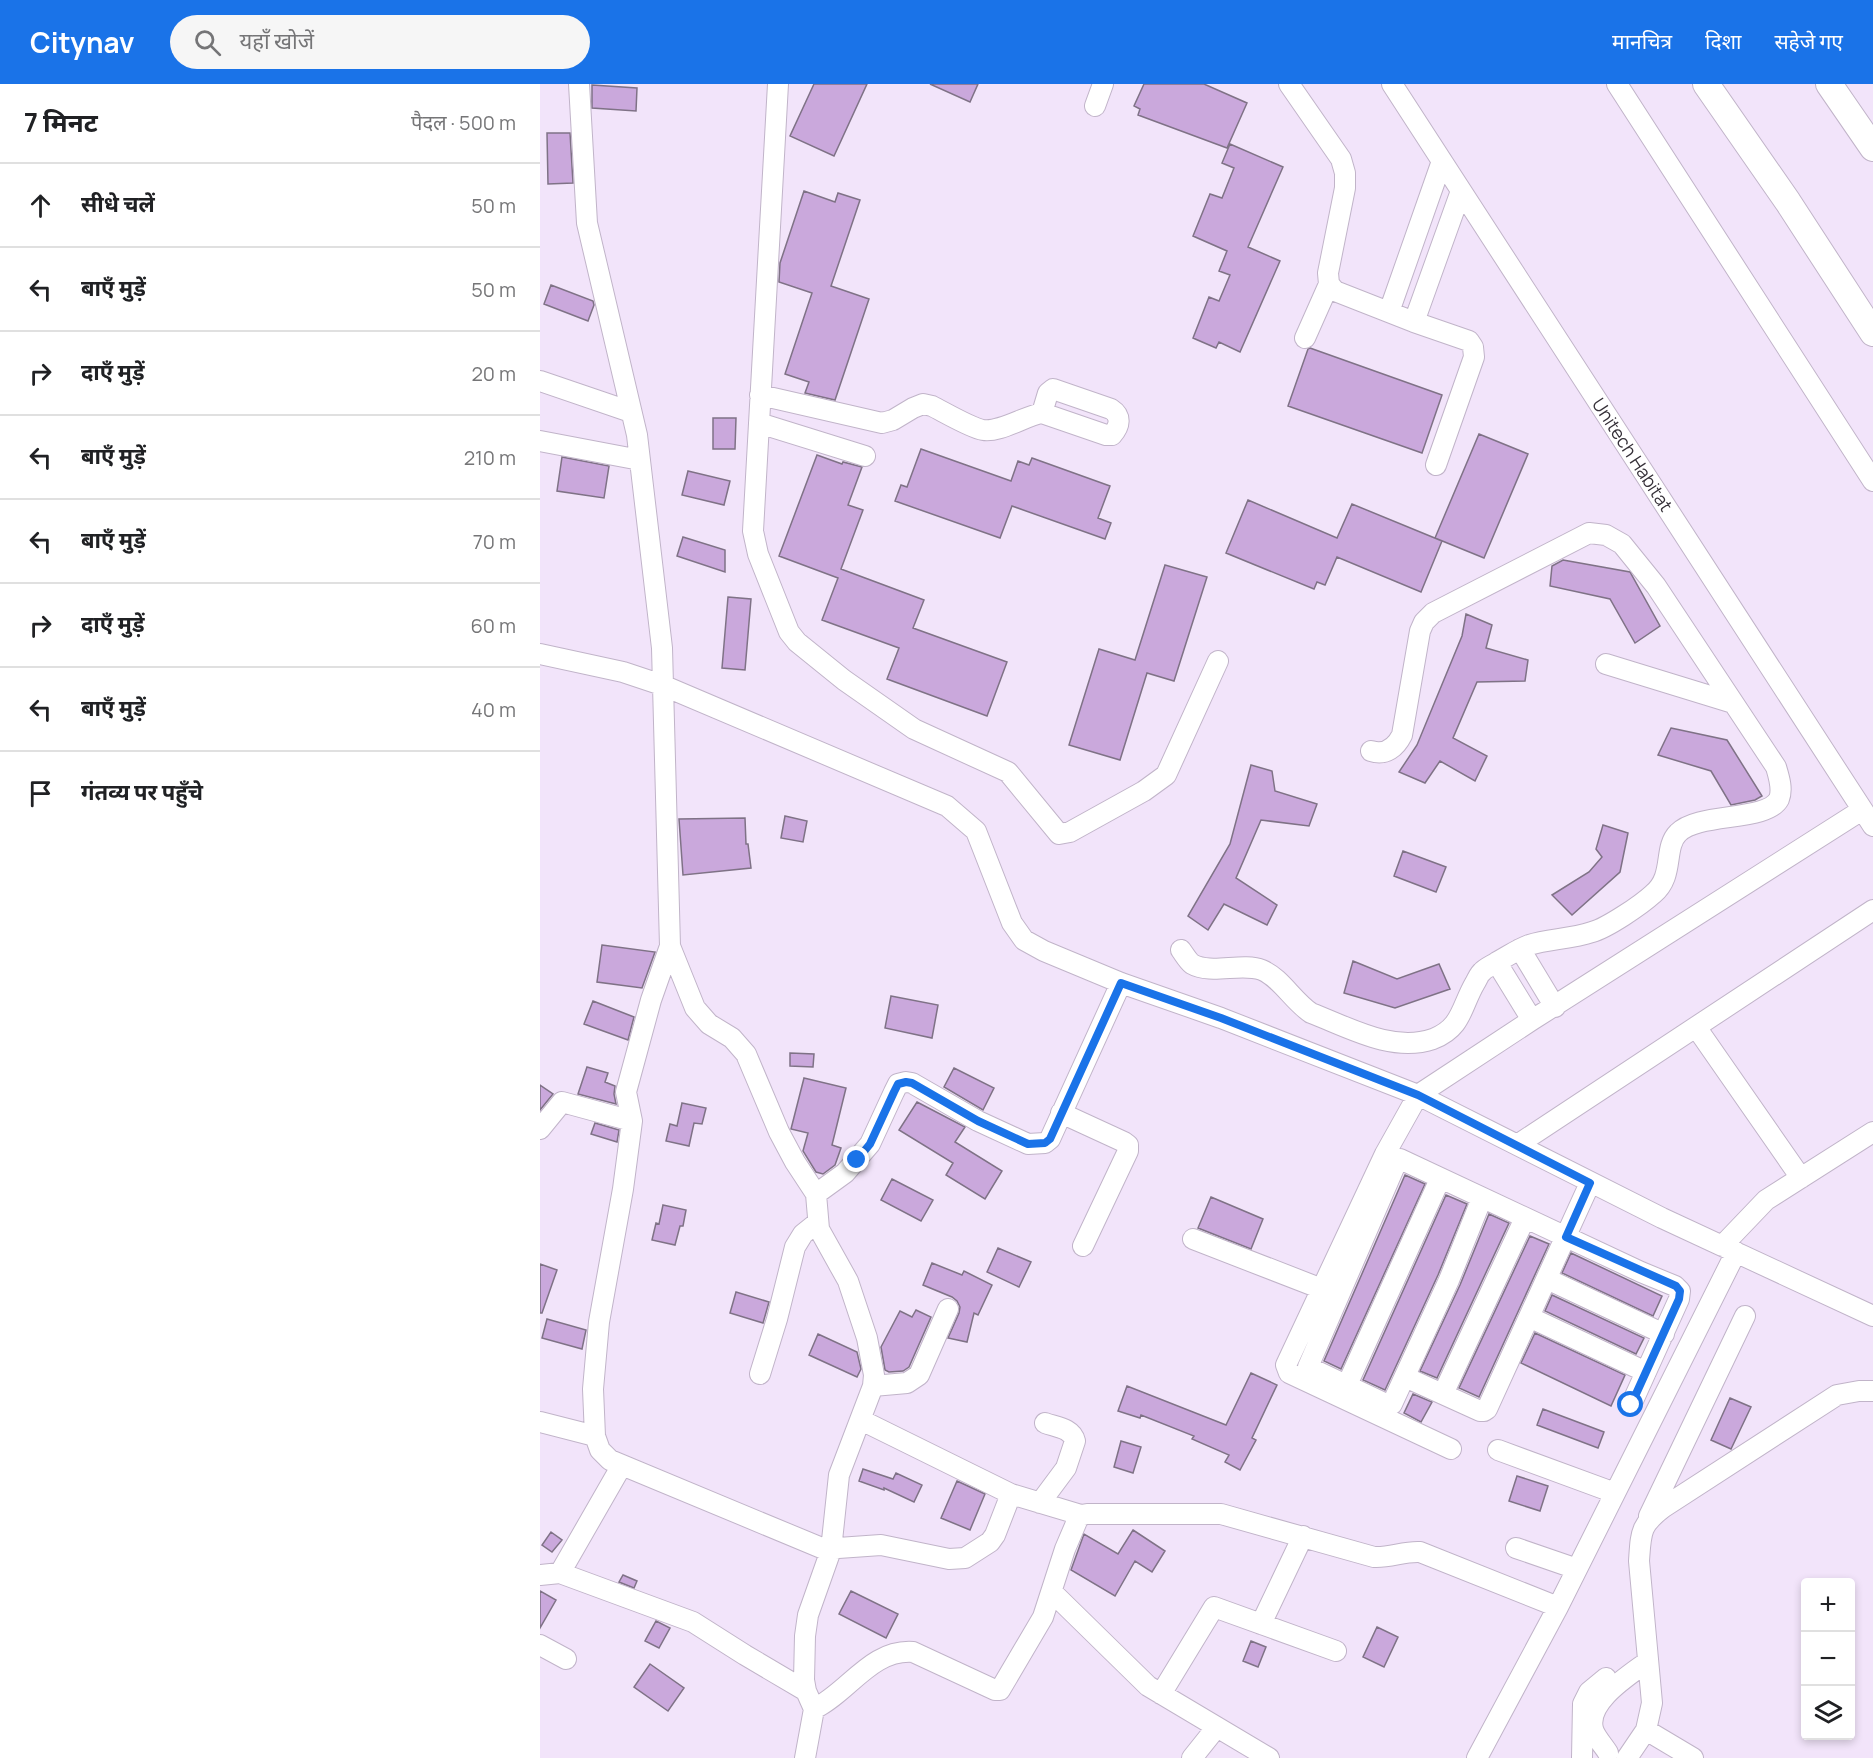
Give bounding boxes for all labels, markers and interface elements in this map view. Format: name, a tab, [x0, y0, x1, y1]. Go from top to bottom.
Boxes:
search box	[170, 15, 590, 69]
text: Citynav	[30, 23, 134, 61]
icon: search	[191, 26, 224, 59]
text: यहाँ खोजें	[239, 26, 314, 56]
text: मानचित्र	[1612, 27, 1672, 55]
text: दिशा	[1705, 27, 1741, 55]
text: सहेजे गए	[1774, 27, 1843, 55]
text: 7 मिनट	[24, 104, 98, 140]
text: पैदल · 500 m	[411, 109, 516, 136]
icon: ahead	[24, 189, 57, 222]
text: सीधे चलें	[81, 189, 155, 219]
text: 50 m	[471, 192, 516, 219]
icon: left	[24, 273, 57, 306]
text: बाएँ मुड़ें	[81, 273, 146, 303]
text: 50 m	[471, 276, 516, 303]
icon: right	[24, 357, 57, 390]
text: दाएँ मुड़ें	[81, 357, 144, 387]
text: 20 m	[471, 360, 516, 387]
street label: Unitech Habitat	[1587, 393, 1679, 516]
icon: left	[24, 441, 57, 474]
text: बाएँ मुड़ें	[81, 441, 146, 471]
text: 210 m	[464, 444, 516, 471]
icon: left	[24, 525, 57, 558]
text: बाएँ मुड़ें	[81, 525, 146, 555]
text: 70 m	[473, 528, 516, 555]
icon: right	[24, 609, 57, 642]
text: दाएँ मुड़ें	[81, 609, 144, 639]
text: 60 m	[470, 612, 516, 639]
icon: left	[24, 693, 57, 726]
text: बाएँ मुड़ें	[81, 693, 146, 723]
text: 40 m	[471, 696, 516, 723]
icon: arrive	[24, 777, 57, 810]
text: गंतव्य पर पहुँचे	[81, 777, 203, 807]
route end	[843, 1146, 869, 1172]
route start	[1617, 1391, 1643, 1417]
map controls	[1801, 1578, 1855, 1740]
button: +	[1801, 1578, 1855, 1632]
button: −	[1801, 1632, 1855, 1686]
button: layers	[1801, 1686, 1855, 1740]

